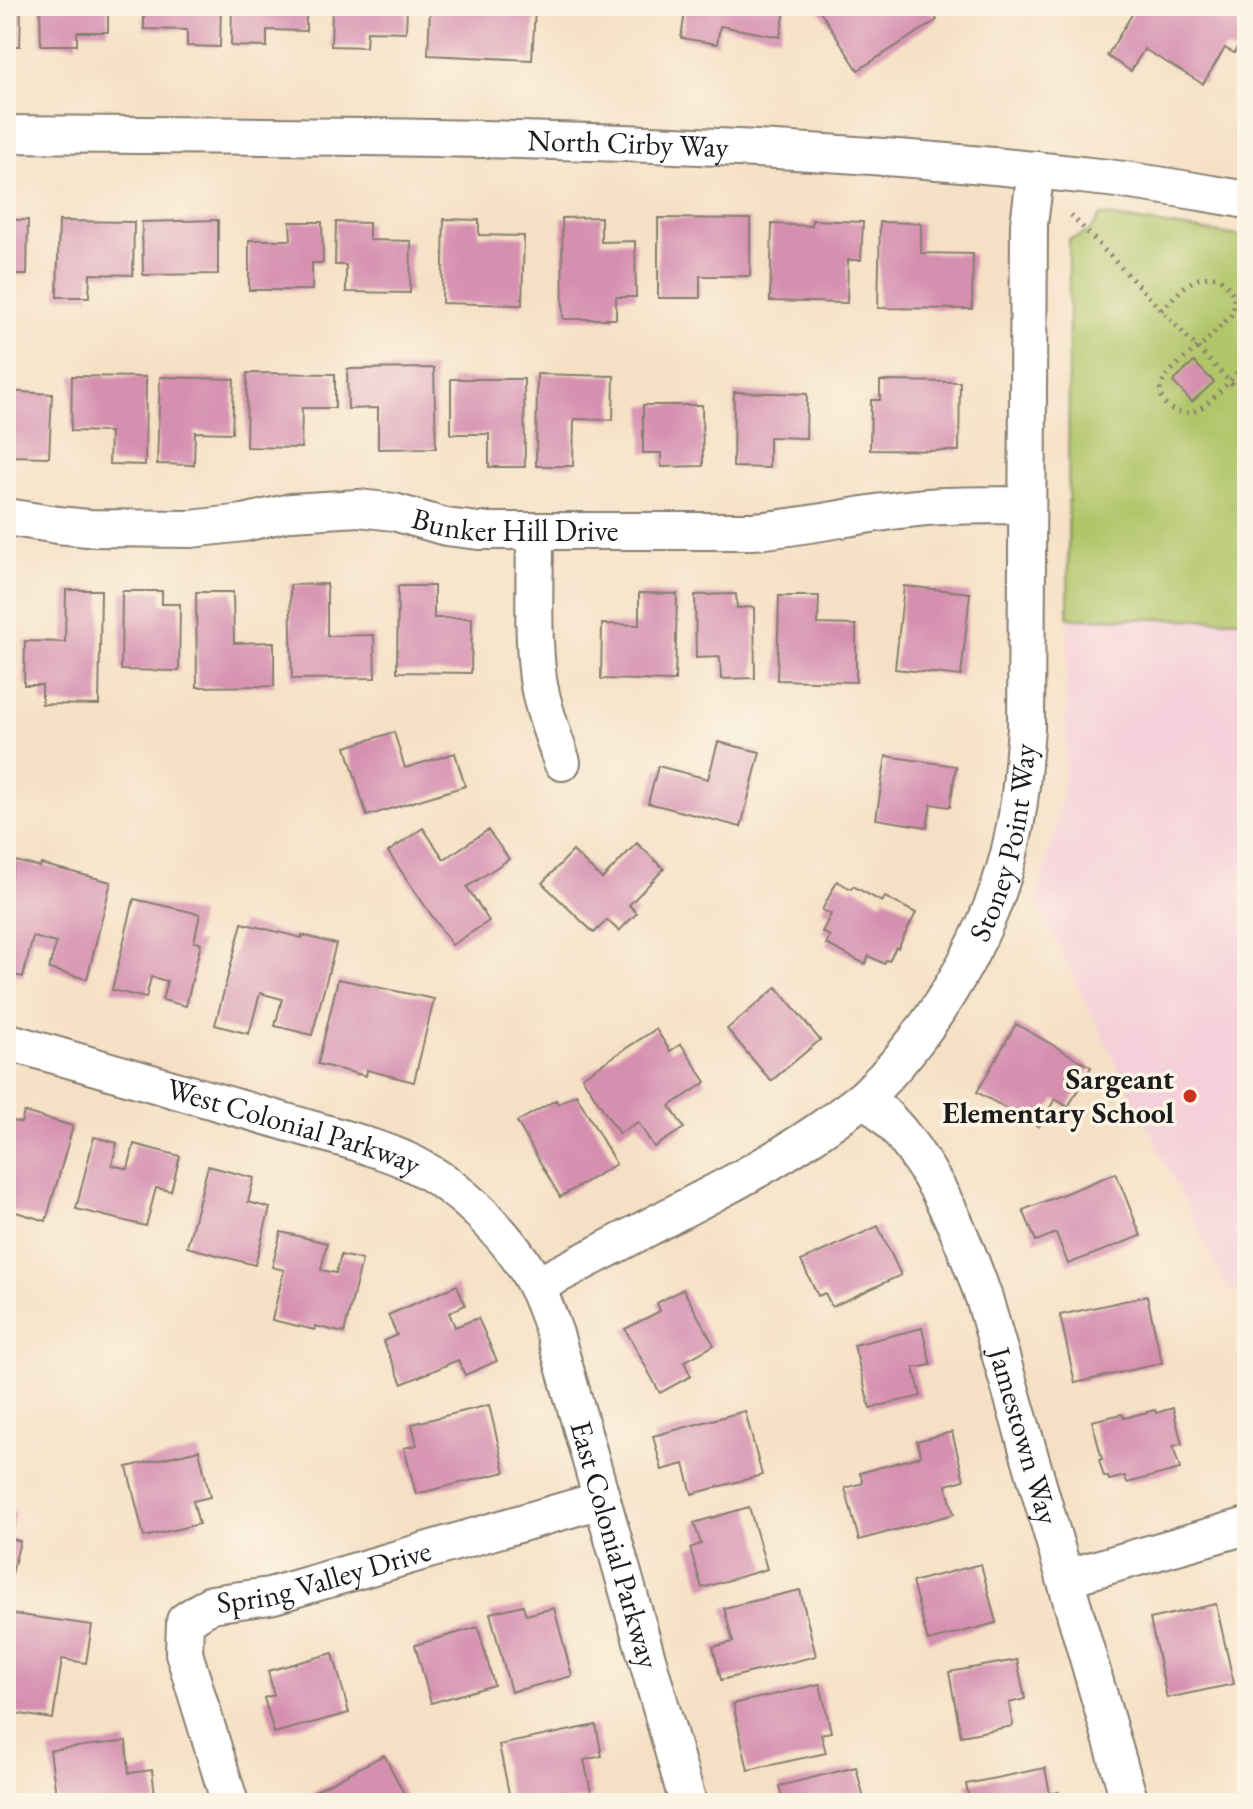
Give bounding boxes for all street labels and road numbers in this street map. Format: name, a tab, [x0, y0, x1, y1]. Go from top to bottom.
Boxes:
street label: North Cirby Way	[527, 120, 730, 167]
street label: Bunker Hill Drive	[408, 498, 619, 550]
street label: Stoney Point Way	[959, 741, 1044, 947]
street label: West Colonial Parkway	[162, 1068, 428, 1184]
street label: Jamestown Way	[979, 1340, 1069, 1530]
street label: East Colonial Parkway	[562, 1416, 669, 1674]
street label: Spring Valley Drive	[214, 1530, 435, 1622]

